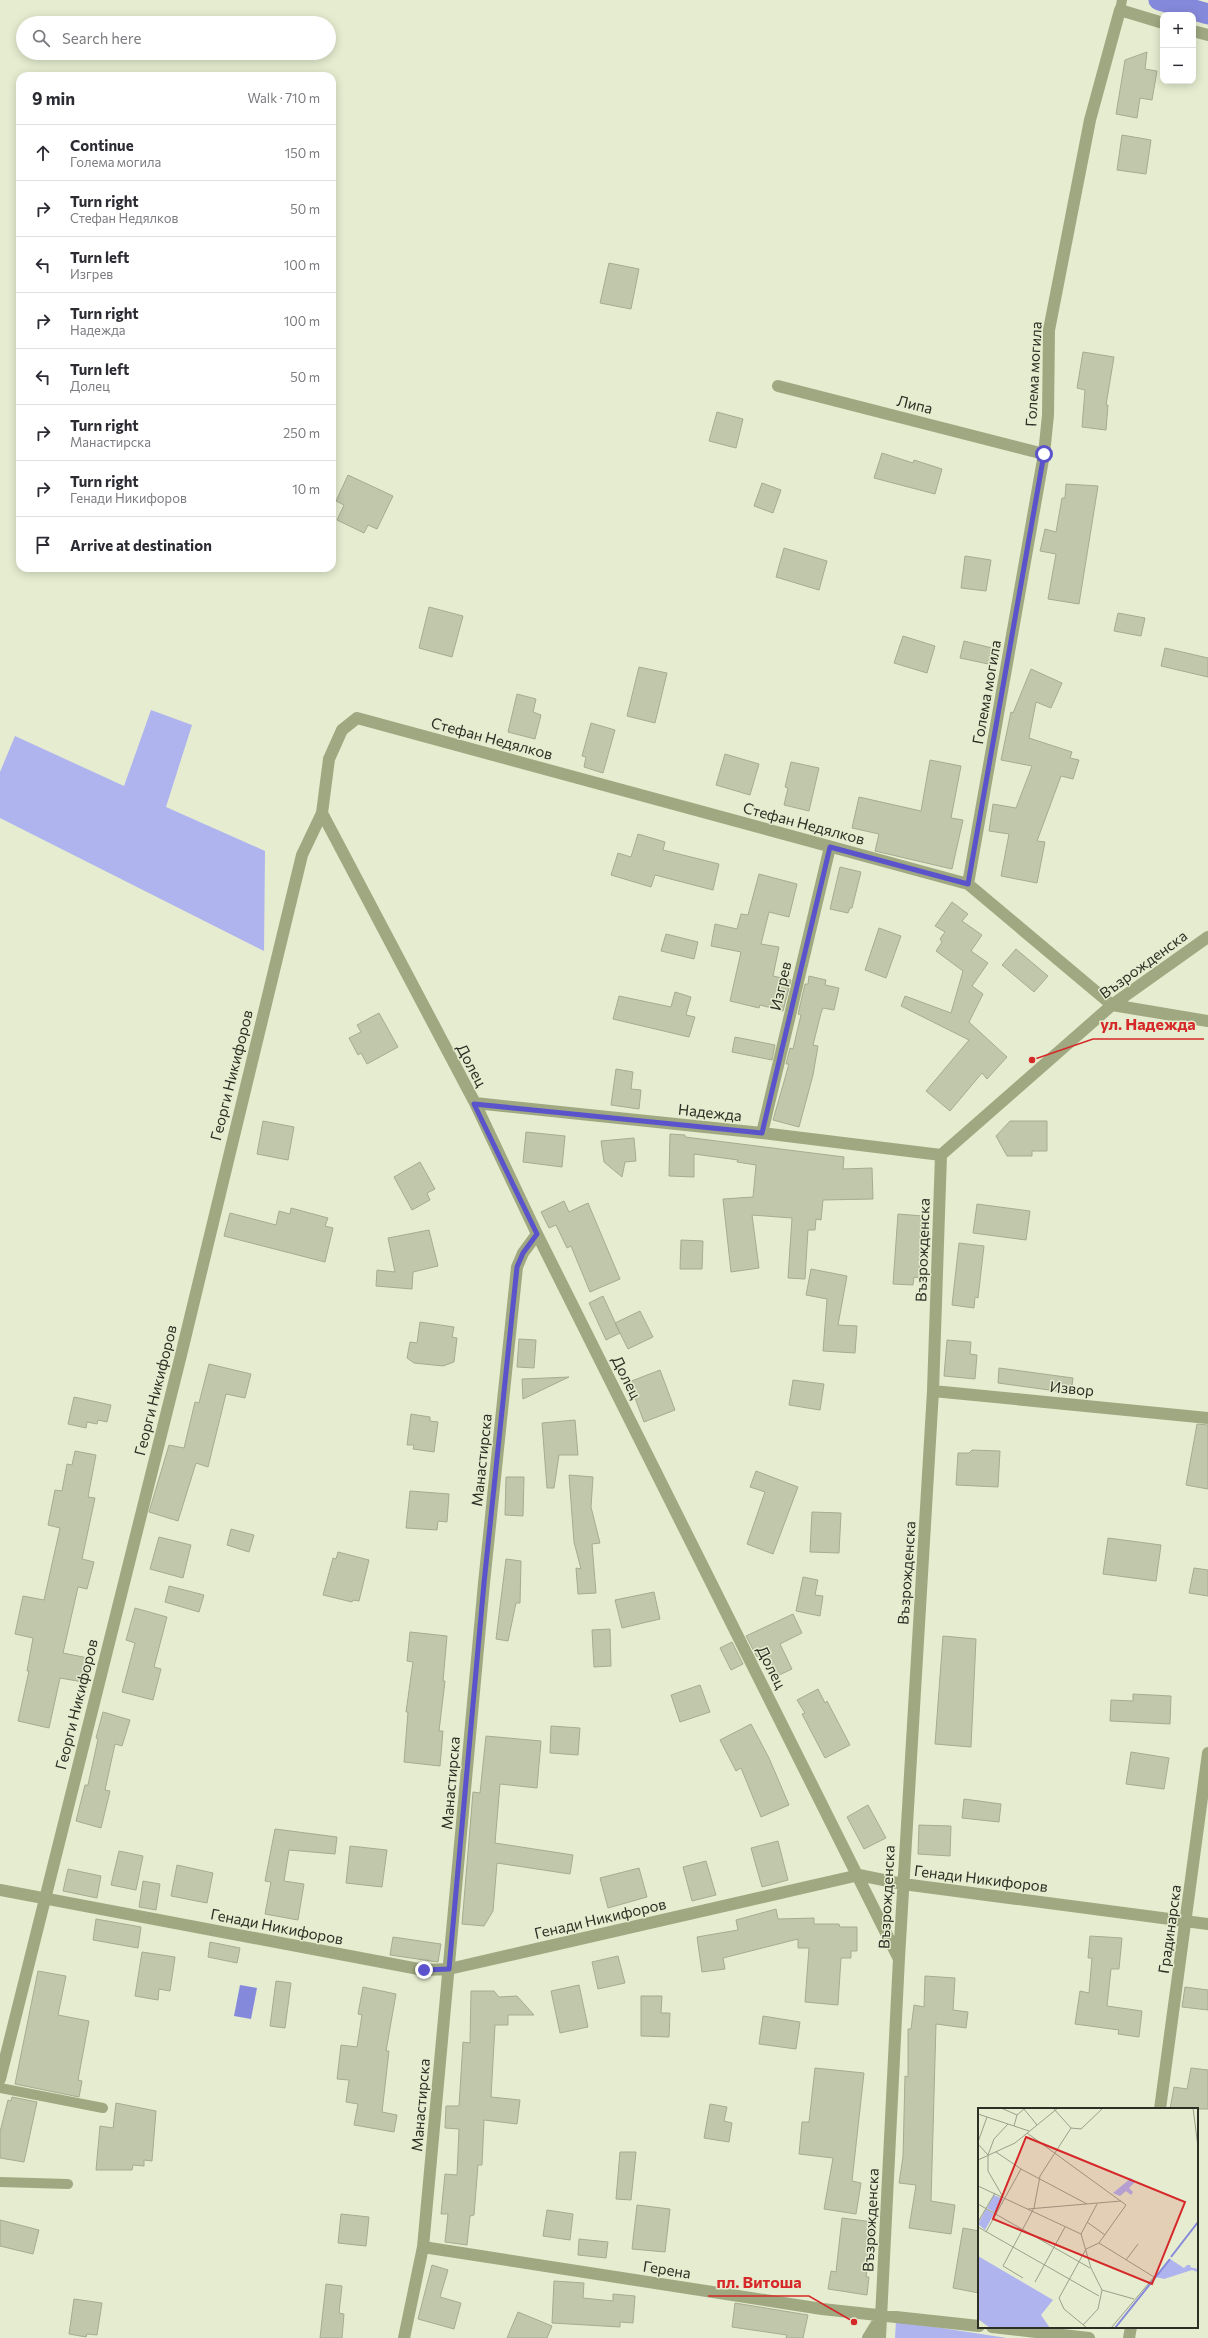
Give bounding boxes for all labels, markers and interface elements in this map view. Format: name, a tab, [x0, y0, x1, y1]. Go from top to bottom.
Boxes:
map controls	[1160, 12, 1196, 84]
button: +	[1160, 12, 1196, 48]
search box	[16, 16, 336, 60]
icon: search	[30, 27, 52, 49]
text: Search here	[62, 29, 141, 47]
button: −	[1160, 48, 1196, 84]
text: 9 min	[32, 88, 75, 109]
text: Walk · 710 m	[247, 90, 320, 106]
text: Continue	[70, 136, 134, 154]
icon: ahead	[32, 142, 54, 164]
text: 150 m	[285, 145, 320, 161]
text: Голема могила	[70, 154, 161, 170]
text: Turn right	[70, 192, 139, 210]
icon: right	[32, 198, 54, 220]
text: 50 m	[290, 201, 320, 217]
text: Стефан Недялков	[70, 210, 178, 226]
text: Turn left	[70, 248, 129, 266]
icon: left	[32, 254, 54, 276]
text: 100 m	[284, 257, 320, 273]
text: Изгрев	[70, 266, 113, 282]
text: Turn right	[70, 304, 139, 322]
icon: right	[32, 310, 54, 332]
text: 100 m	[284, 313, 320, 329]
street label: Голема могила	[1021, 321, 1045, 427]
text: Надежда	[70, 322, 126, 338]
text: Turn left	[70, 360, 129, 378]
icon: left	[32, 366, 54, 388]
text: 50 m	[290, 369, 320, 385]
text: Долец	[70, 378, 110, 394]
street label: Липа	[895, 391, 935, 417]
text: Turn right	[70, 416, 139, 434]
icon: right	[32, 422, 54, 444]
text: 250 m	[283, 425, 320, 441]
text: Манастирска	[70, 434, 151, 450]
route start	[1035, 445, 1053, 463]
text: Turn right	[70, 472, 139, 490]
icon: right	[32, 478, 54, 500]
text: 10 m	[292, 481, 320, 497]
text: Генади Никифоров	[70, 490, 187, 506]
icon: arrive	[32, 534, 54, 556]
text: Arrive at destination	[70, 536, 212, 554]
street label: Голема могила	[968, 639, 1004, 745]
street label: Стефан Недялков	[429, 713, 555, 763]
street label: Стефан Недялков	[741, 798, 867, 848]
street label: Възрожденска	[1096, 926, 1190, 1002]
street label: Изгрев	[766, 960, 794, 1012]
street label: Георги Никифоров	[206, 1008, 256, 1142]
callout: ул. Надежда	[1093, 1011, 1204, 1039]
text: ул. Надежда	[1100, 1014, 1196, 1033]
street label: Долец	[453, 1041, 491, 1090]
street label: Надежда	[677, 1100, 743, 1124]
street label: Възрожденска	[911, 1198, 933, 1302]
street label: Георги Никифоров	[130, 1323, 180, 1457]
street label: Долец	[609, 1352, 646, 1402]
street label: Извор	[1049, 1377, 1095, 1399]
street label: Манастирска	[467, 1413, 495, 1507]
street label: Възрожденска	[893, 1520, 919, 1626]
street label: Георги Никифоров	[51, 1637, 101, 1771]
street label: Долец	[754, 1642, 791, 1692]
street label: Манастирска	[437, 1736, 463, 1830]
street label: Възрожденска	[874, 1845, 898, 1949]
street label: Генади Никифоров	[913, 1861, 1049, 1895]
street label: Градинарска	[1154, 1883, 1184, 1975]
street label: Генади Никифоров	[532, 1894, 668, 1942]
street label: Генади Никифоров	[209, 1904, 345, 1948]
route end	[415, 1961, 433, 1979]
street label: Манастирска	[407, 2058, 433, 2152]
inset map	[978, 2108, 1198, 2328]
street label: Възрожденска	[858, 2168, 882, 2272]
street label: Герена	[642, 2256, 692, 2282]
callout: пл. Витоша	[708, 2268, 809, 2296]
text: пл. Витоша	[716, 2272, 802, 2291]

